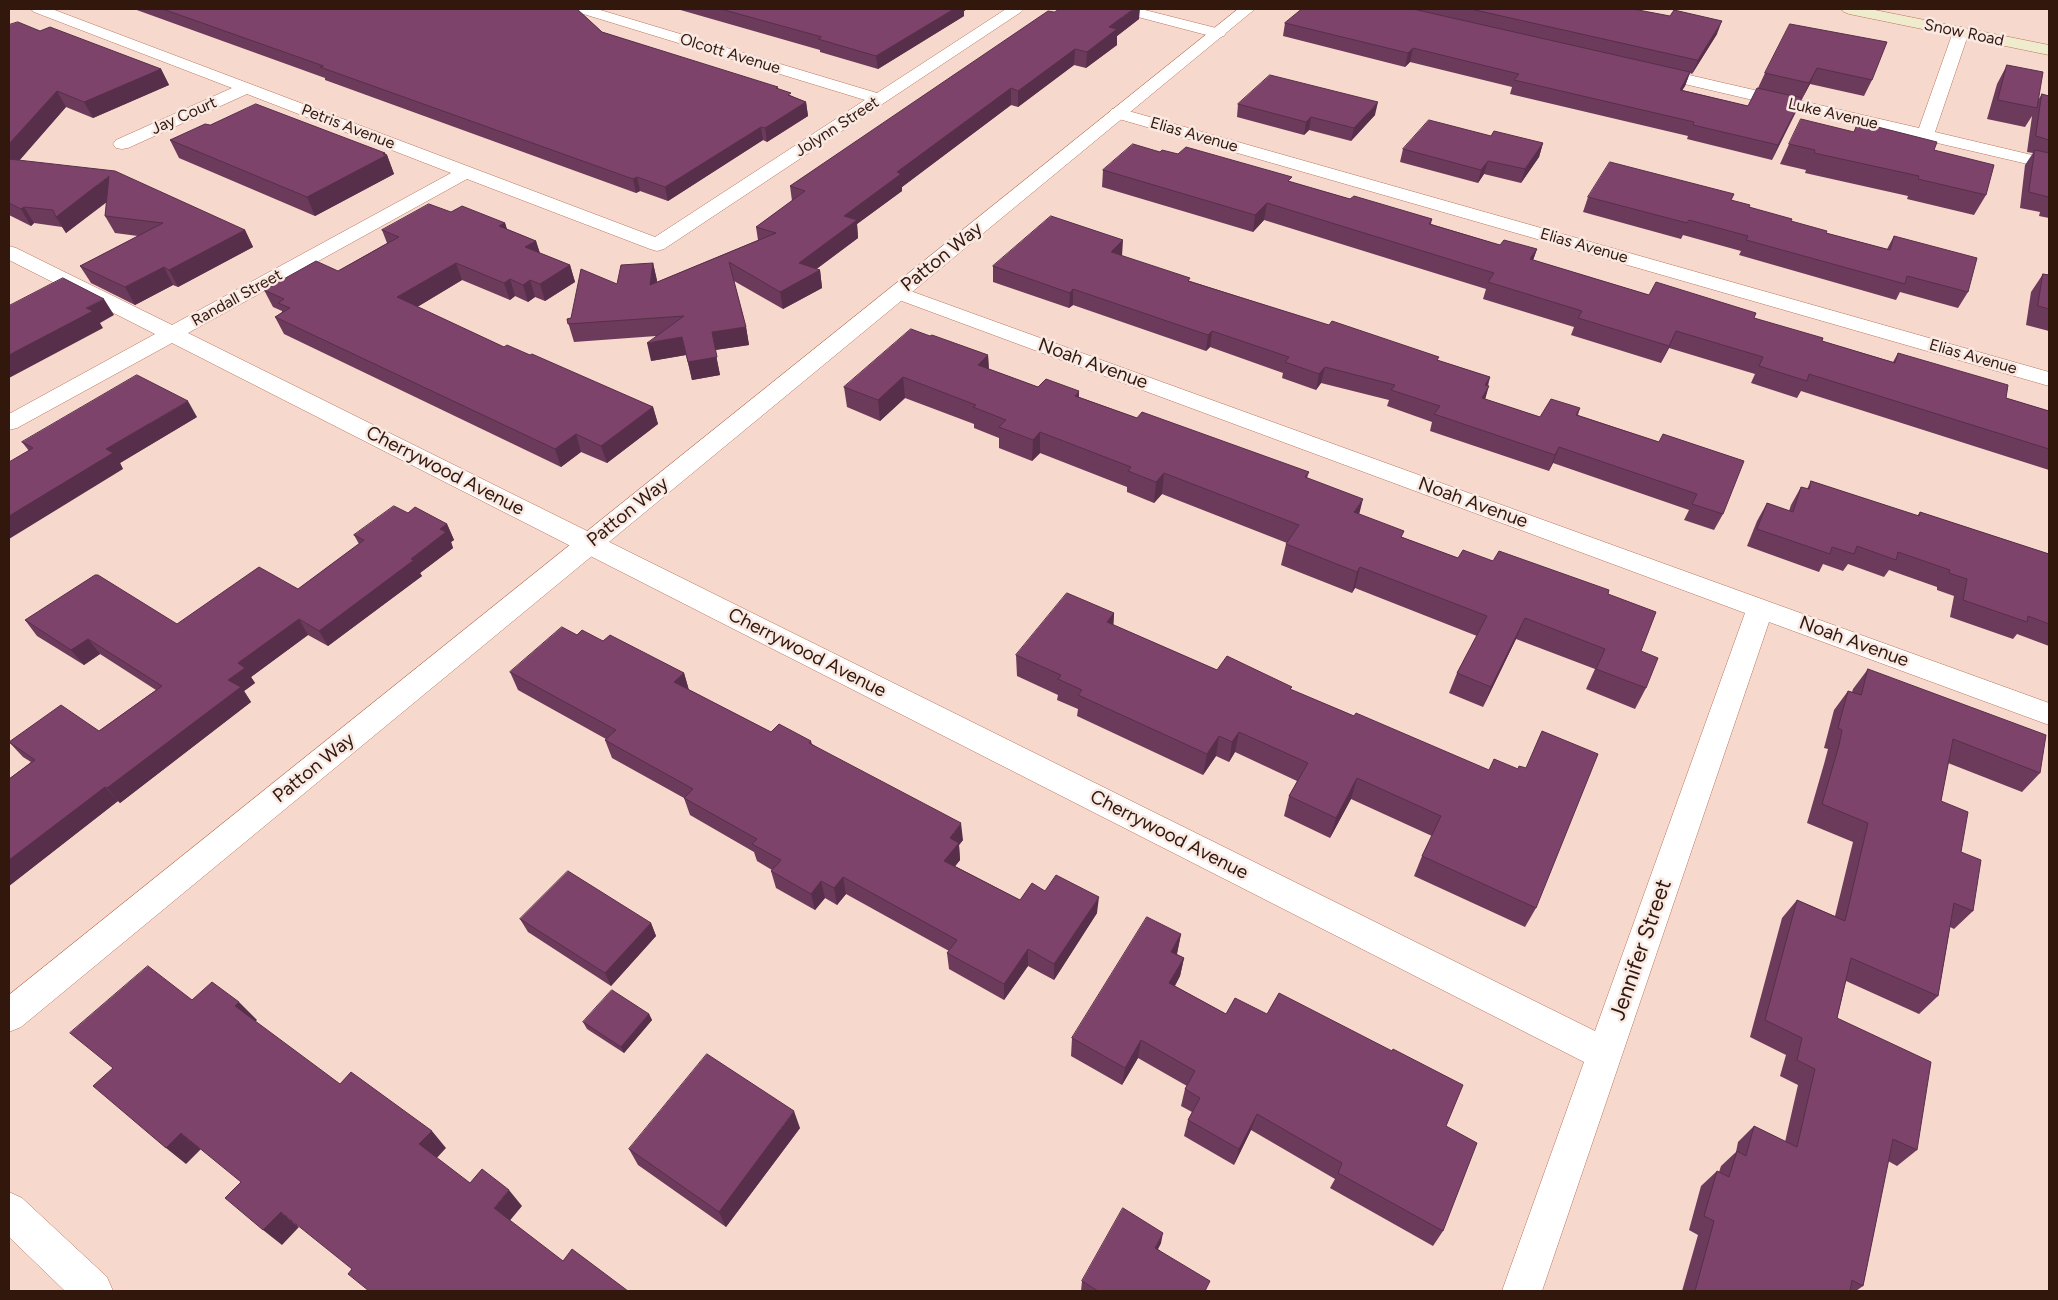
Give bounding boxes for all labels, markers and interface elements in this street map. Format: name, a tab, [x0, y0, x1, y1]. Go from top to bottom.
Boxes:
street label: Snow Road	[1922, 15, 2006, 51]
street label: Olcott Avenue	[677, 30, 783, 78]
street label: Jay Court	[148, 93, 220, 139]
street label: Jolynn Street	[791, 93, 883, 161]
street label: Luke Avenue	[1786, 94, 1880, 134]
street label: Petris Avenue	[299, 100, 397, 154]
street label: Elias Avenue	[1148, 113, 1240, 157]
street label: Patton Way	[897, 217, 987, 297]
street label: Elias Avenue	[1538, 224, 1630, 268]
street label: Randall Street	[188, 265, 286, 331]
street label: Noah Avenue	[1035, 334, 1151, 394]
street label: Elias Avenue	[1927, 335, 2019, 379]
street label: Cherrywood Avenue	[362, 421, 528, 521]
street label: Patton Way	[583, 472, 673, 552]
street label: Noah Avenue	[1415, 473, 1531, 533]
street label: Cherrywood Avenue	[724, 603, 890, 703]
street label: Noah Avenue	[1796, 612, 1912, 672]
street label: Patton Way	[269, 728, 359, 808]
street label: Cherrywood Avenue	[1086, 785, 1252, 885]
street label: Jennifer Street	[1605, 876, 1677, 1024]

